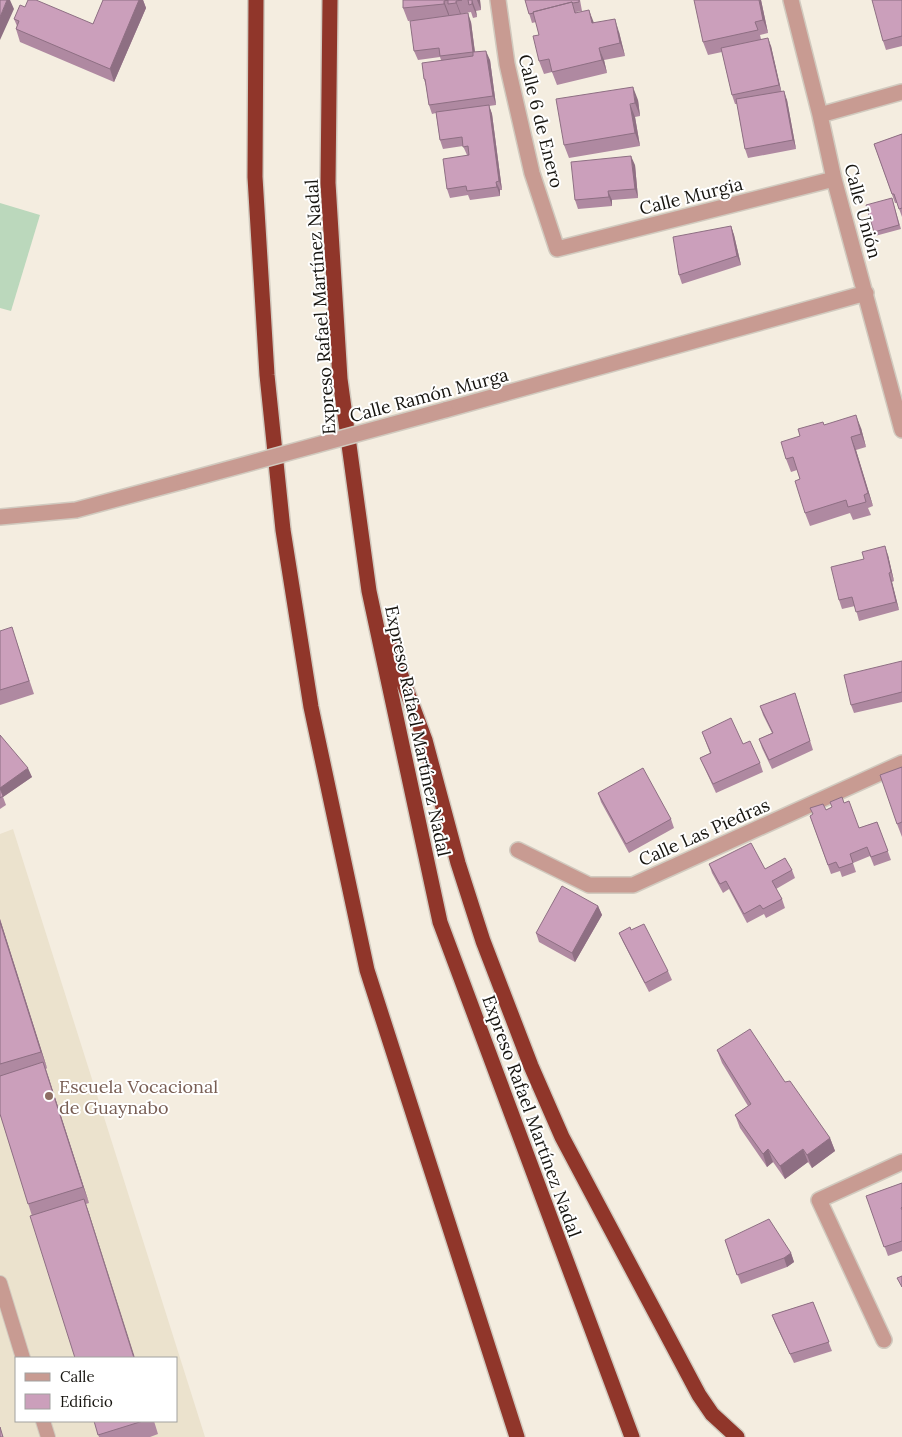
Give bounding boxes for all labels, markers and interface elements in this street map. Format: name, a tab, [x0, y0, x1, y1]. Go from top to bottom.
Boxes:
street label: Calle 6 de Enero	[513, 52, 569, 190]
street label: Calle Unión	[839, 161, 887, 261]
street label: Calle Murgia	[637, 172, 745, 220]
street label: Expreso Rafael Martínez Nadal	[300, 178, 340, 436]
street label: Calle Ramón Murga	[347, 363, 511, 427]
street label: Expreso Rafael Martínez Nadal	[380, 603, 456, 859]
street label: Calle Las Piedras	[635, 793, 773, 871]
street label: Expreso Rafael Martínez Nadal	[477, 992, 587, 1240]
place label: Escuela Vocacional de Guaynabo	[59, 1075, 218, 1119]
marker: Escuela Vocacional de Guaynabo	[43, 1090, 55, 1102]
legend	[15, 1357, 178, 1422]
text: Calle	[60, 1367, 95, 1386]
text: Edificio	[60, 1392, 113, 1411]

